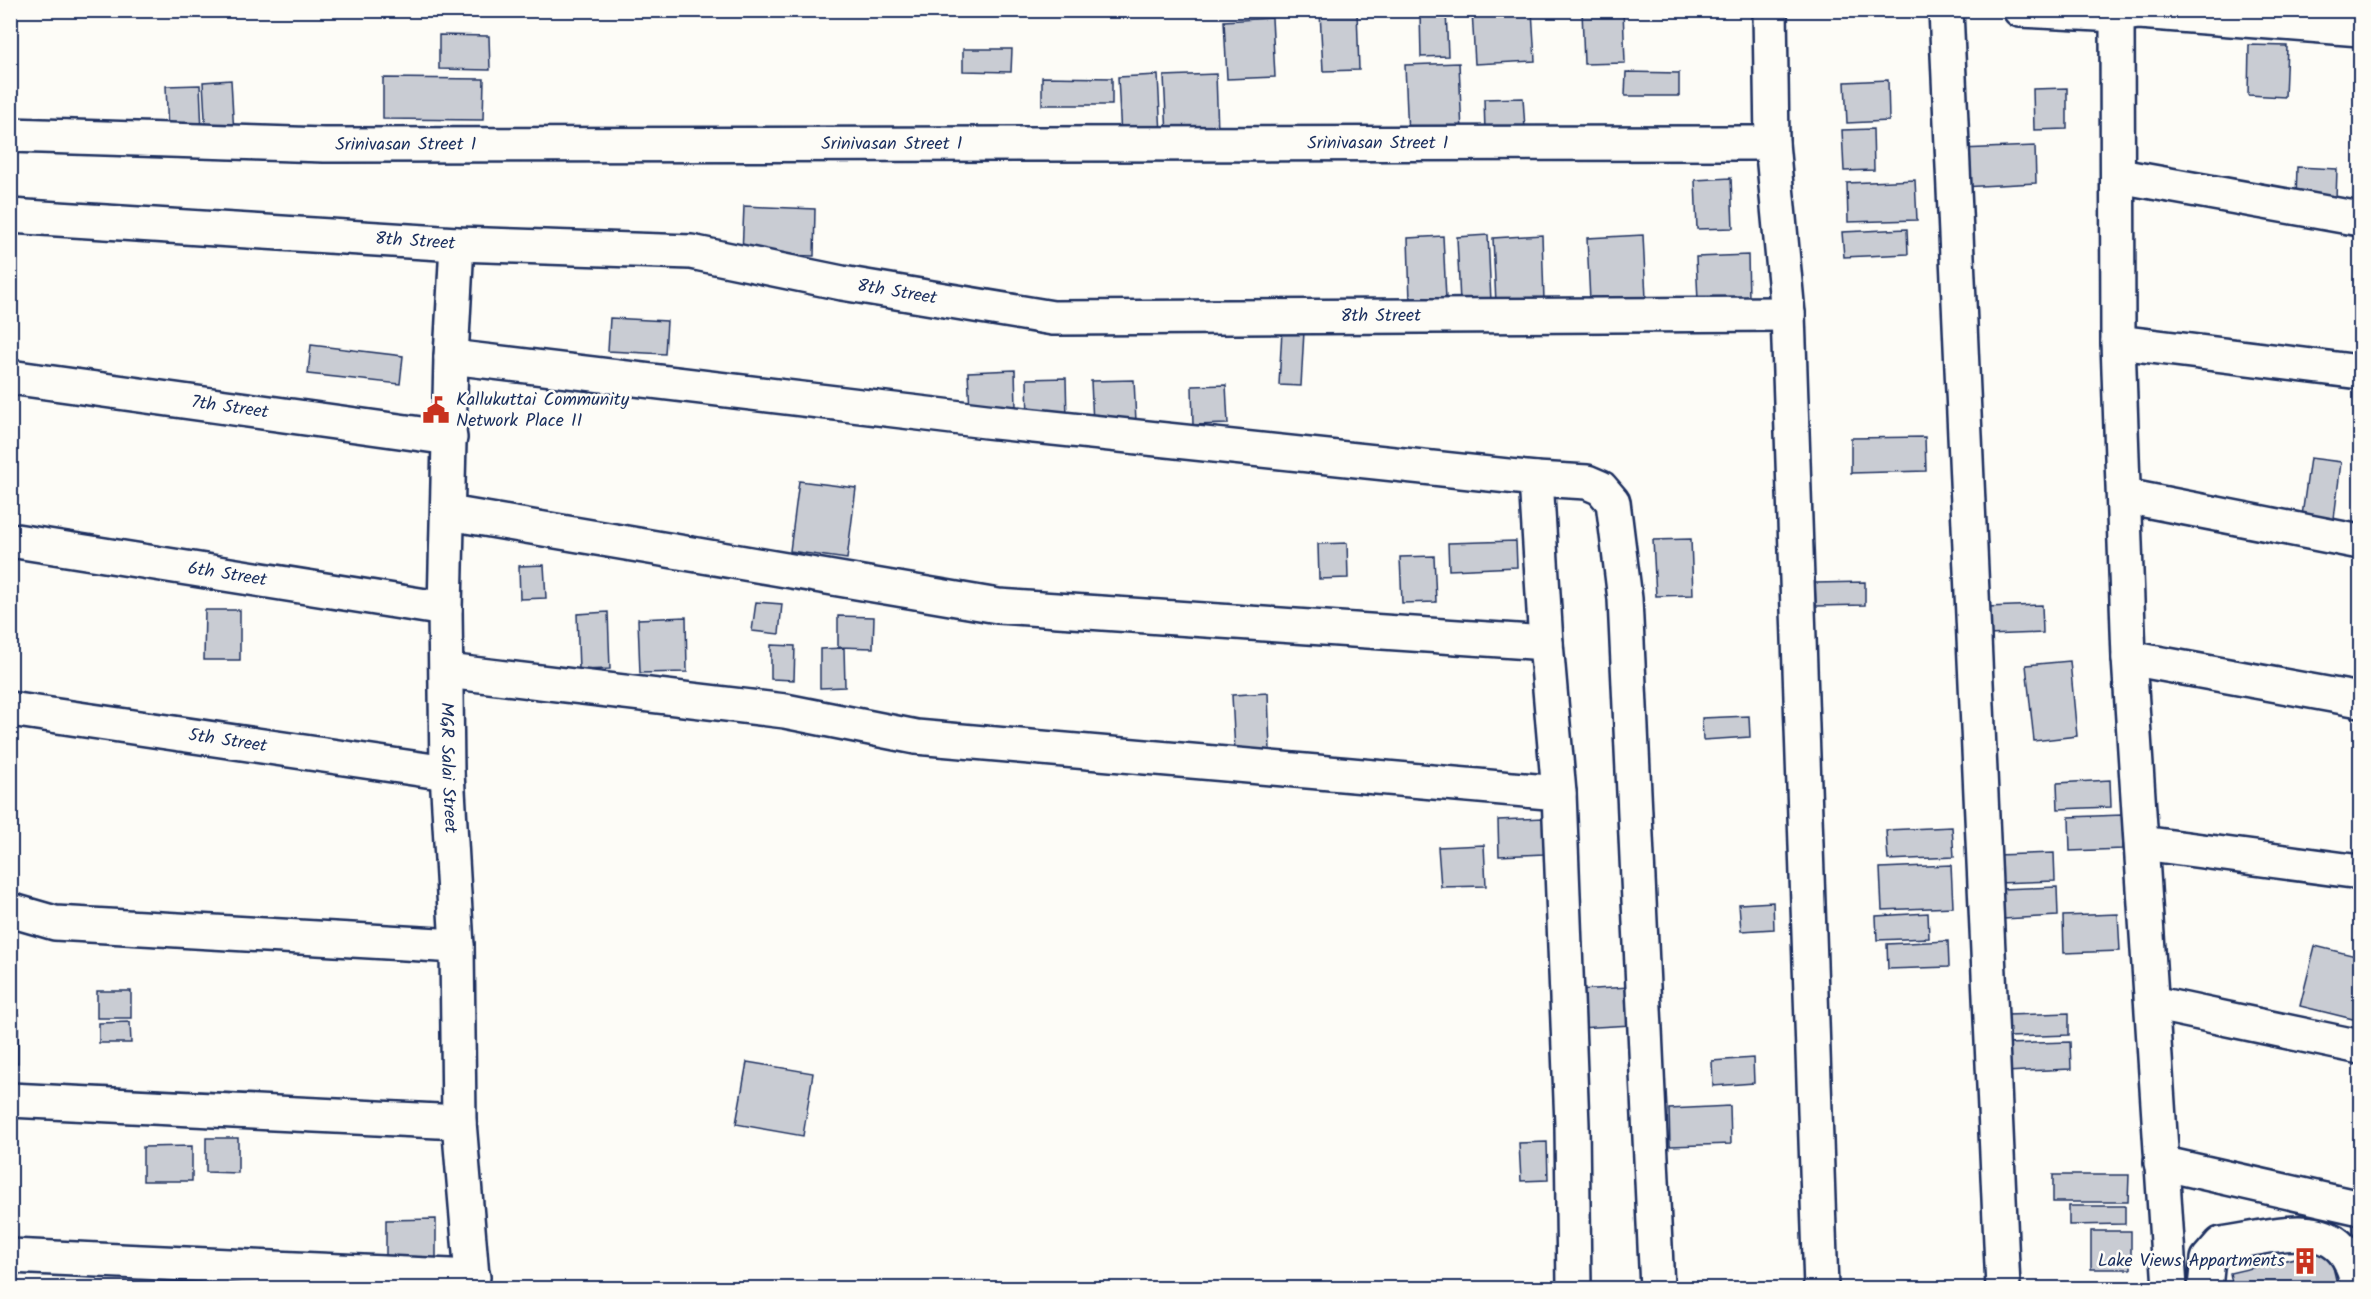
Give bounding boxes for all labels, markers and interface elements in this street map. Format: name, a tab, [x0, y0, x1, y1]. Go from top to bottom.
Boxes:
street label: Srinivasan Street 1	[1307, 129, 1449, 158]
street label: Srinivasan Street 1	[335, 130, 477, 159]
street label: Srinivasan Street 1	[821, 130, 963, 159]
street label: 8th Street	[374, 224, 457, 258]
street label: 8th Street	[855, 271, 940, 313]
street label: 8th Street	[1341, 301, 1422, 331]
place label: Kallukuttai Community Network Place II	[456, 386, 630, 436]
street label: 7th Street	[189, 388, 271, 427]
public building icon: Kallukuttai Community Network Place II	[421, 395, 451, 425]
street label: 6th Street	[186, 554, 270, 595]
street label: MGR Salai Street	[432, 702, 465, 835]
street label: 5th Street	[186, 721, 270, 761]
building icon: Lake Views Appartments	[2290, 1246, 2320, 1276]
place label: Lake Views Appartments	[2098, 1247, 2285, 1276]

